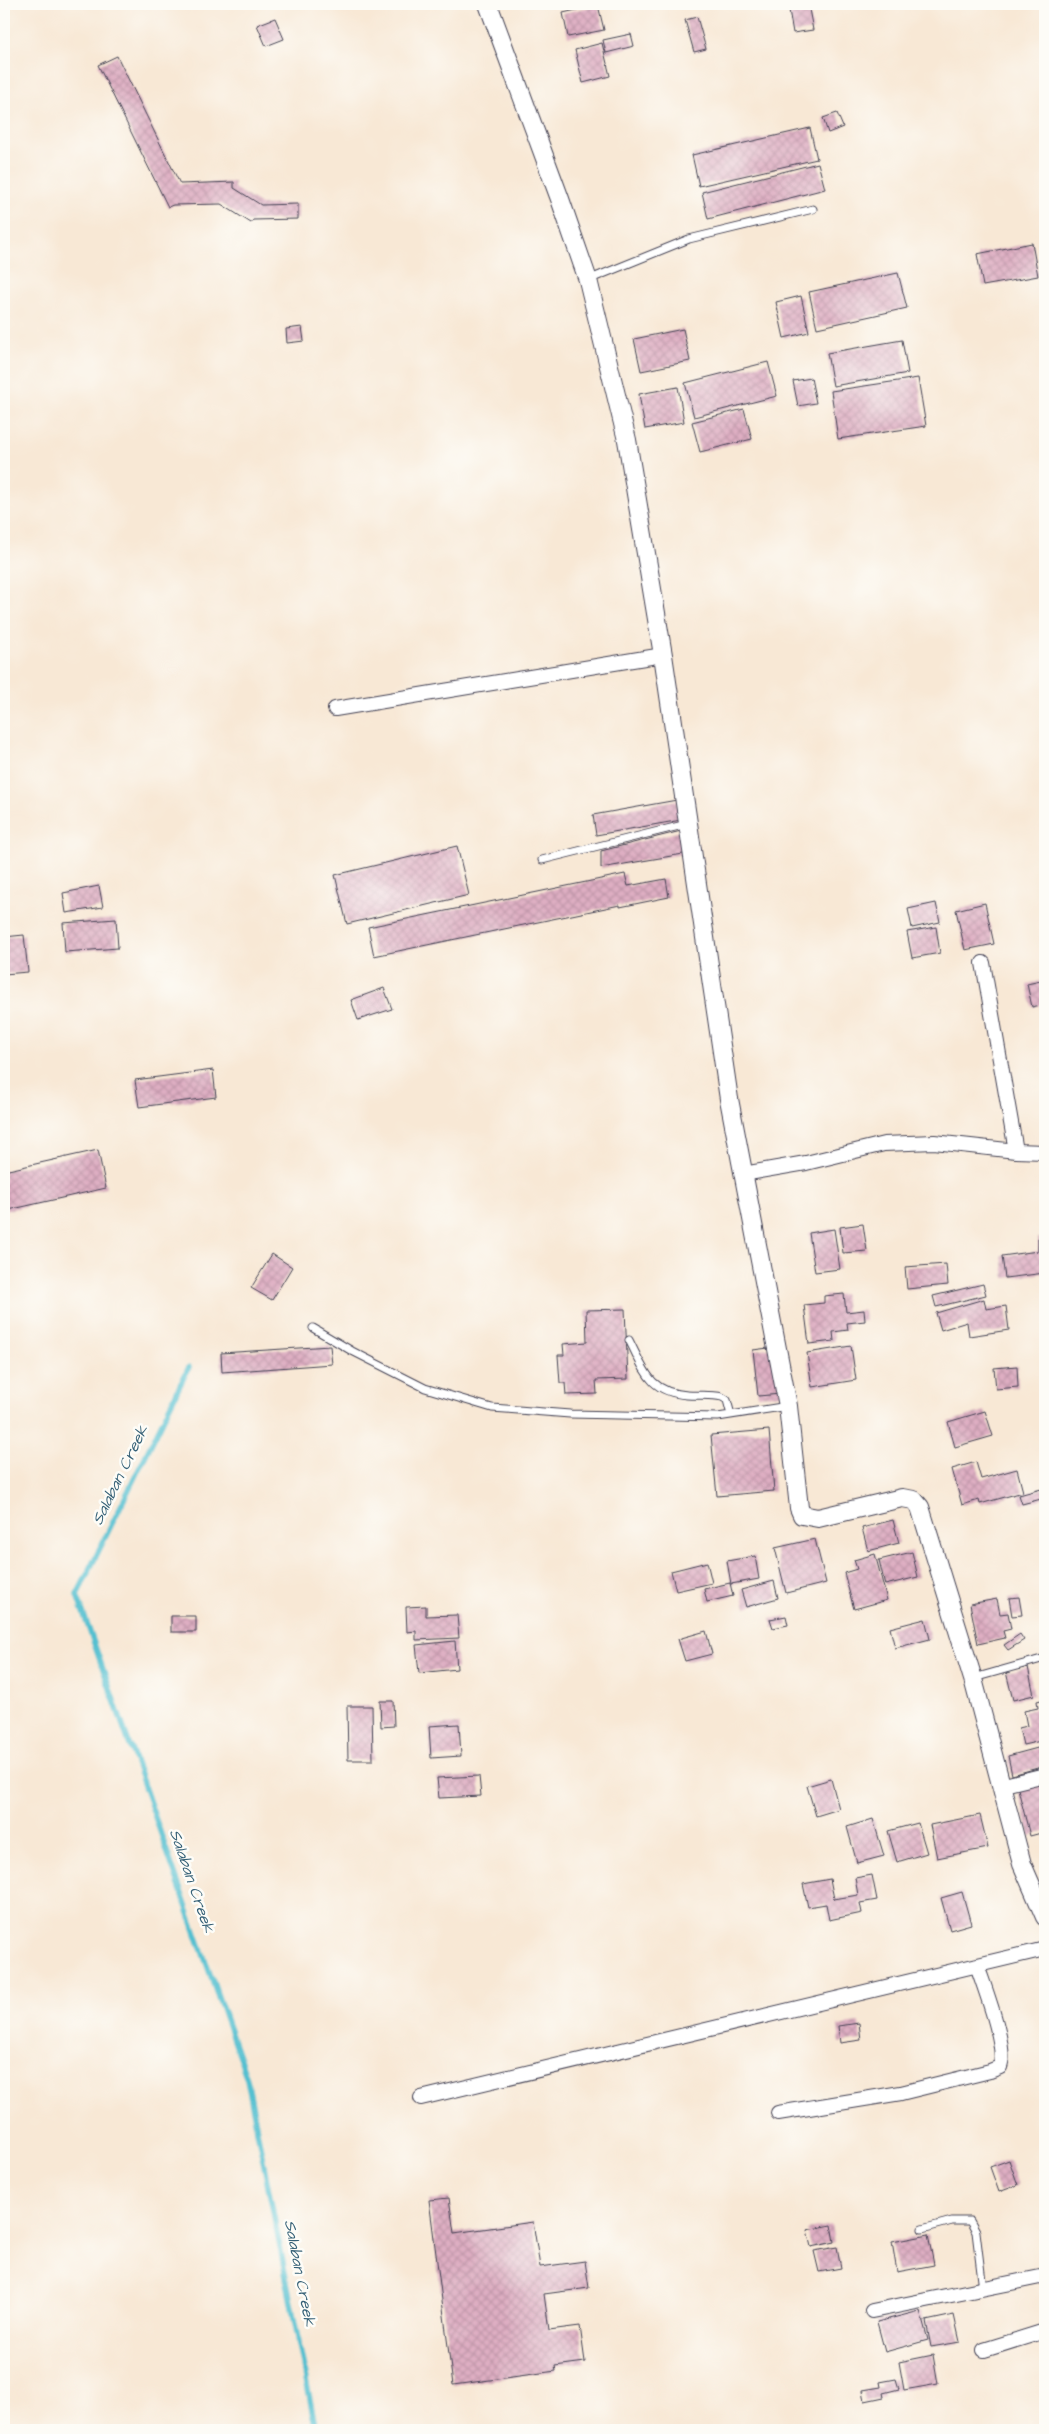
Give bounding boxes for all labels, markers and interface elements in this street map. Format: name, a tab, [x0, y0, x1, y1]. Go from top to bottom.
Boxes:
water label: Salaban Creek	[86, 1421, 154, 1528]
water label: Salaban Creek	[164, 1826, 220, 1937]
water label: Salaban Creek	[279, 2218, 321, 2329]

